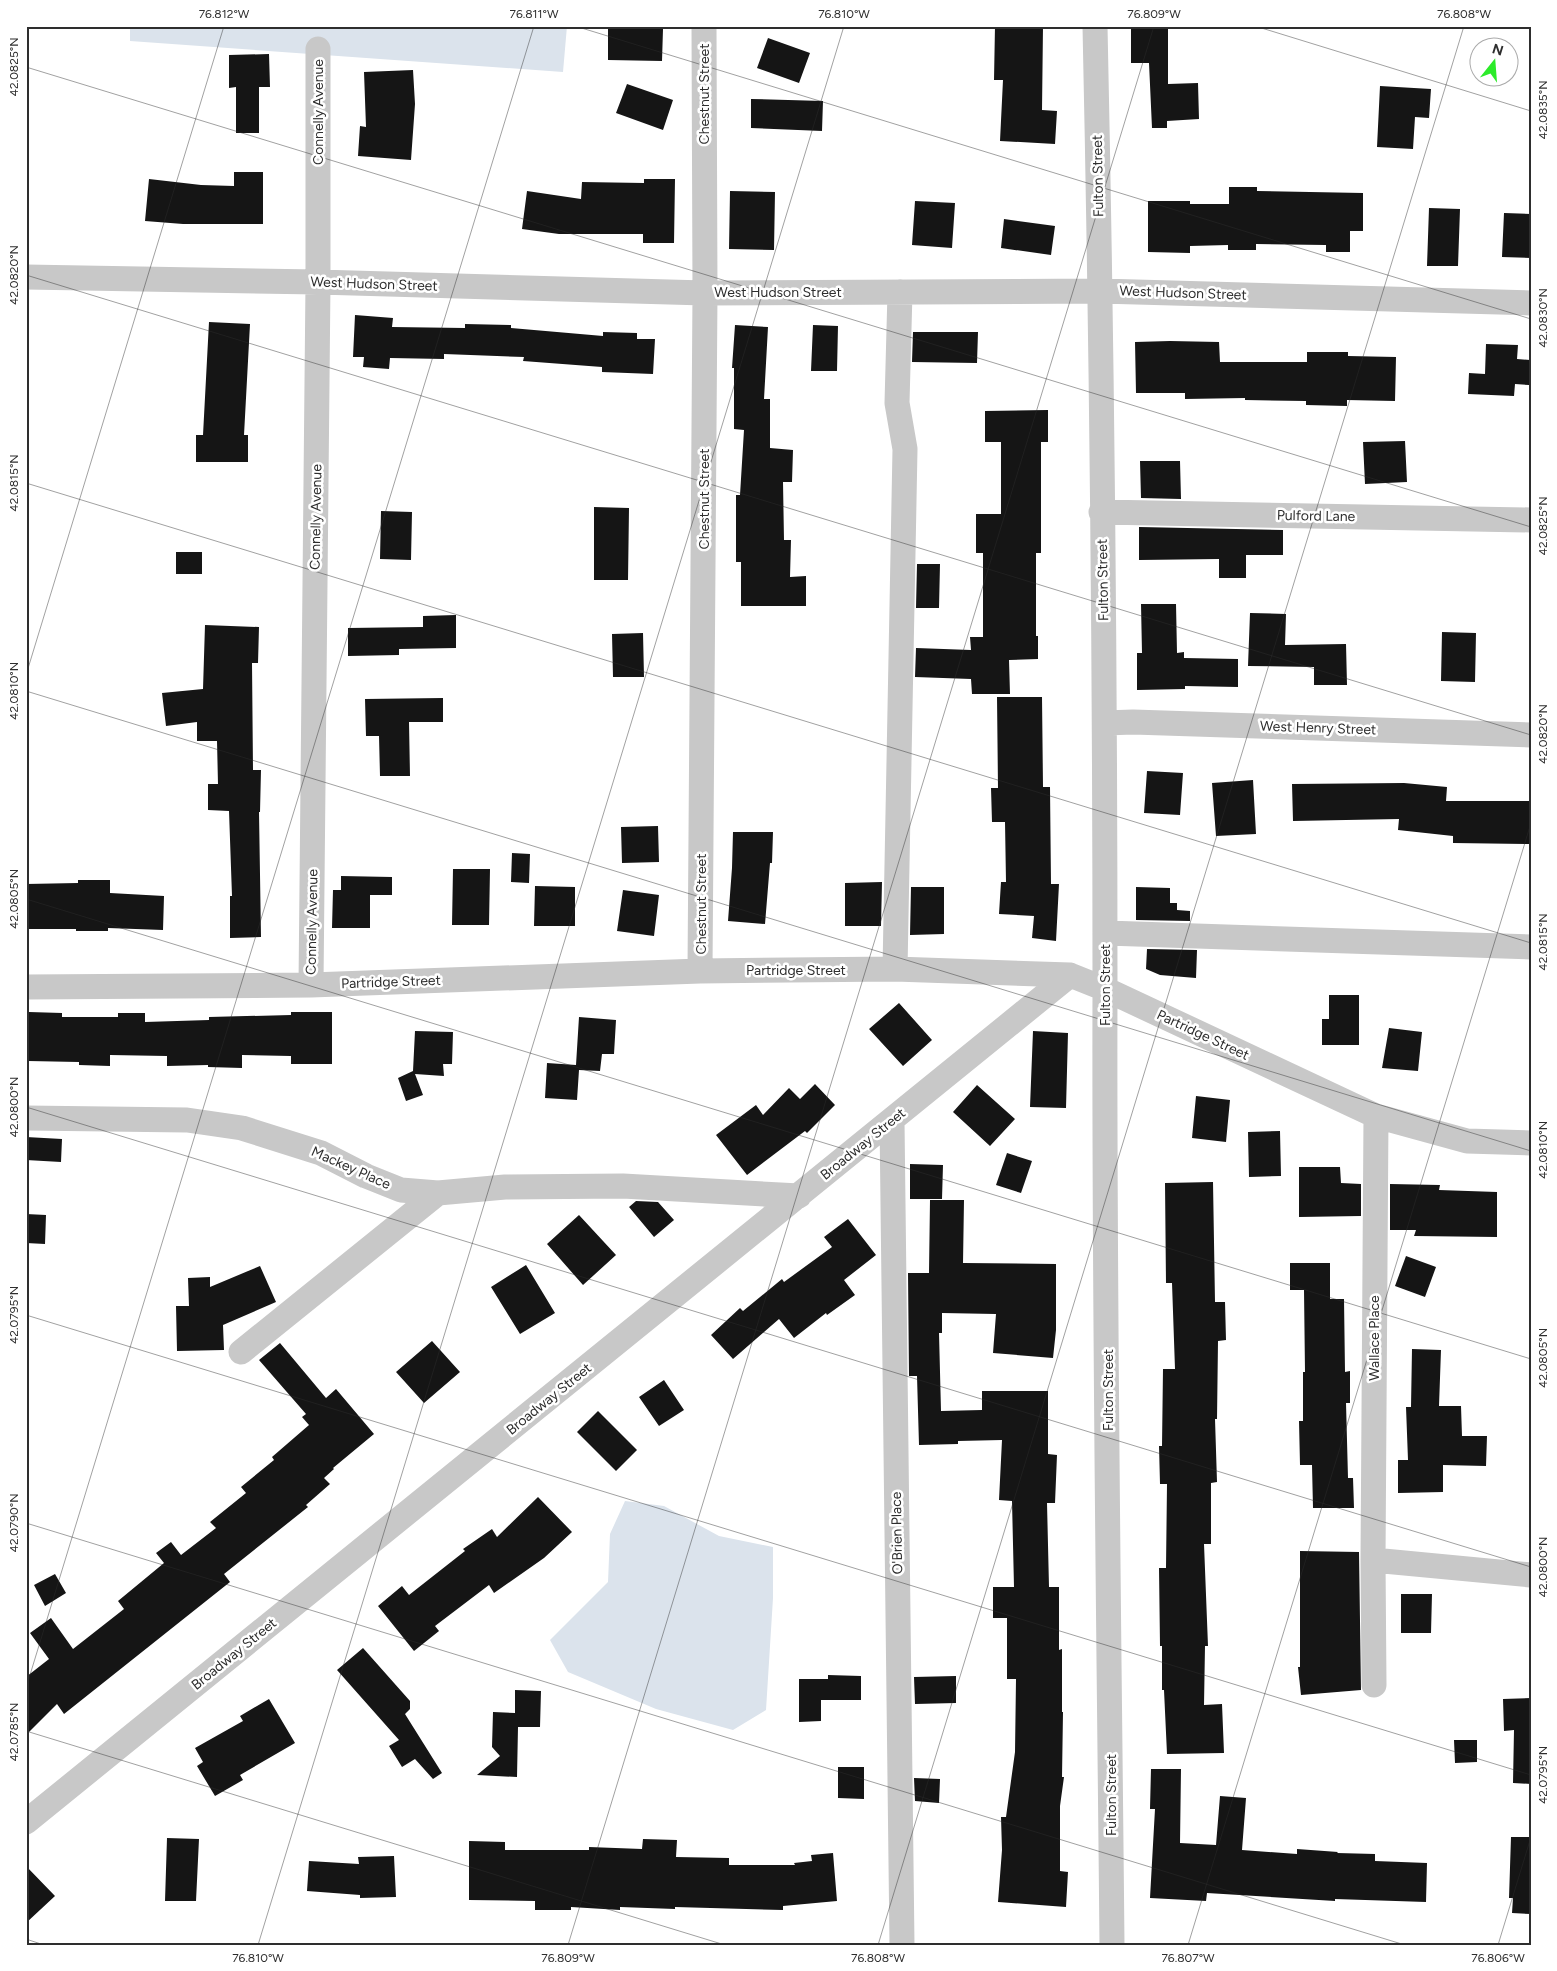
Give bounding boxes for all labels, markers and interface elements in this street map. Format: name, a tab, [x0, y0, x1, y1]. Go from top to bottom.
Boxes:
text: 76.812°W	[199, 7, 250, 21]
text: 76.811°W	[510, 7, 559, 21]
text: 76.810°W	[818, 7, 870, 21]
text: 76.809°W	[1127, 7, 1181, 21]
text: 76.808°W	[1437, 7, 1492, 21]
text: 42.0825°N	[7, 37, 21, 97]
north arrow	[1470, 38, 1520, 88]
text: N	[1490, 40, 1505, 60]
street label: Chestnut Street	[696, 44, 713, 144]
street label: Connelly Avenue	[310, 59, 327, 165]
text: 42.0835°N	[1536, 81, 1550, 139]
street label: Fulton Street	[1089, 135, 1107, 217]
text: 42.0820°N	[7, 245, 21, 305]
street label: West Hudson Street	[310, 273, 438, 295]
street label: West Hudson Street	[1119, 282, 1247, 304]
street label: West Hudson Street	[714, 284, 842, 301]
text: 42.0830°N	[1536, 288, 1550, 348]
street label: Chestnut Street	[696, 449, 713, 549]
text: 42.0815°N	[7, 454, 21, 512]
street label: Connelly Avenue	[307, 464, 325, 570]
text: 42.0825°N	[1536, 496, 1550, 556]
street label: Pulford Lane	[1277, 507, 1356, 525]
street label: Fulton Street	[1094, 539, 1112, 621]
text: 42.0810°N	[7, 662, 21, 720]
text: 42.0820°N	[1536, 704, 1550, 764]
street label: West Henry Street	[1259, 717, 1377, 739]
street label: Chestnut Street	[693, 854, 710, 954]
text: 42.0805°N	[7, 869, 21, 929]
street label: Connelly Avenue	[303, 869, 321, 975]
text: 42.0815°N	[1536, 913, 1550, 971]
street label: Fulton Street	[1097, 944, 1114, 1026]
street label: Partridge Street	[746, 962, 846, 979]
street label: Partridge Street	[341, 972, 441, 992]
street label: Partridge Street	[1154, 1006, 1252, 1064]
text: 42.0800°N	[7, 1077, 21, 1137]
street label: Broadway Street	[817, 1104, 909, 1184]
text: 42.0810°N	[1536, 1121, 1550, 1179]
street label: Mackey Place	[309, 1143, 394, 1193]
text: 42.0795°N	[7, 1286, 21, 1344]
street label: Wallace Place	[1366, 1295, 1383, 1381]
text: 42.0805°N	[1536, 1328, 1550, 1388]
street label: Fulton Street	[1100, 1349, 1117, 1431]
street label: Broadway Street	[503, 1359, 595, 1439]
street label: O'Brien Place	[888, 1491, 906, 1574]
text: 42.0790°N	[7, 1494, 21, 1553]
text: 42.0800°N	[1536, 1537, 1550, 1597]
street label: Broadway Street	[188, 1614, 280, 1694]
text: 42.0785°N	[7, 1703, 21, 1761]
text: 42.0795°N	[1536, 1746, 1550, 1804]
street label: Fulton Street	[1103, 1754, 1120, 1836]
text: 76.810°W	[232, 1951, 284, 1965]
text: 76.809°W	[541, 1951, 595, 1965]
text: 76.808°W	[851, 1951, 906, 1965]
text: 76.807°W	[1161, 1951, 1215, 1965]
text: 76.806°W	[1471, 1951, 1525, 1965]

